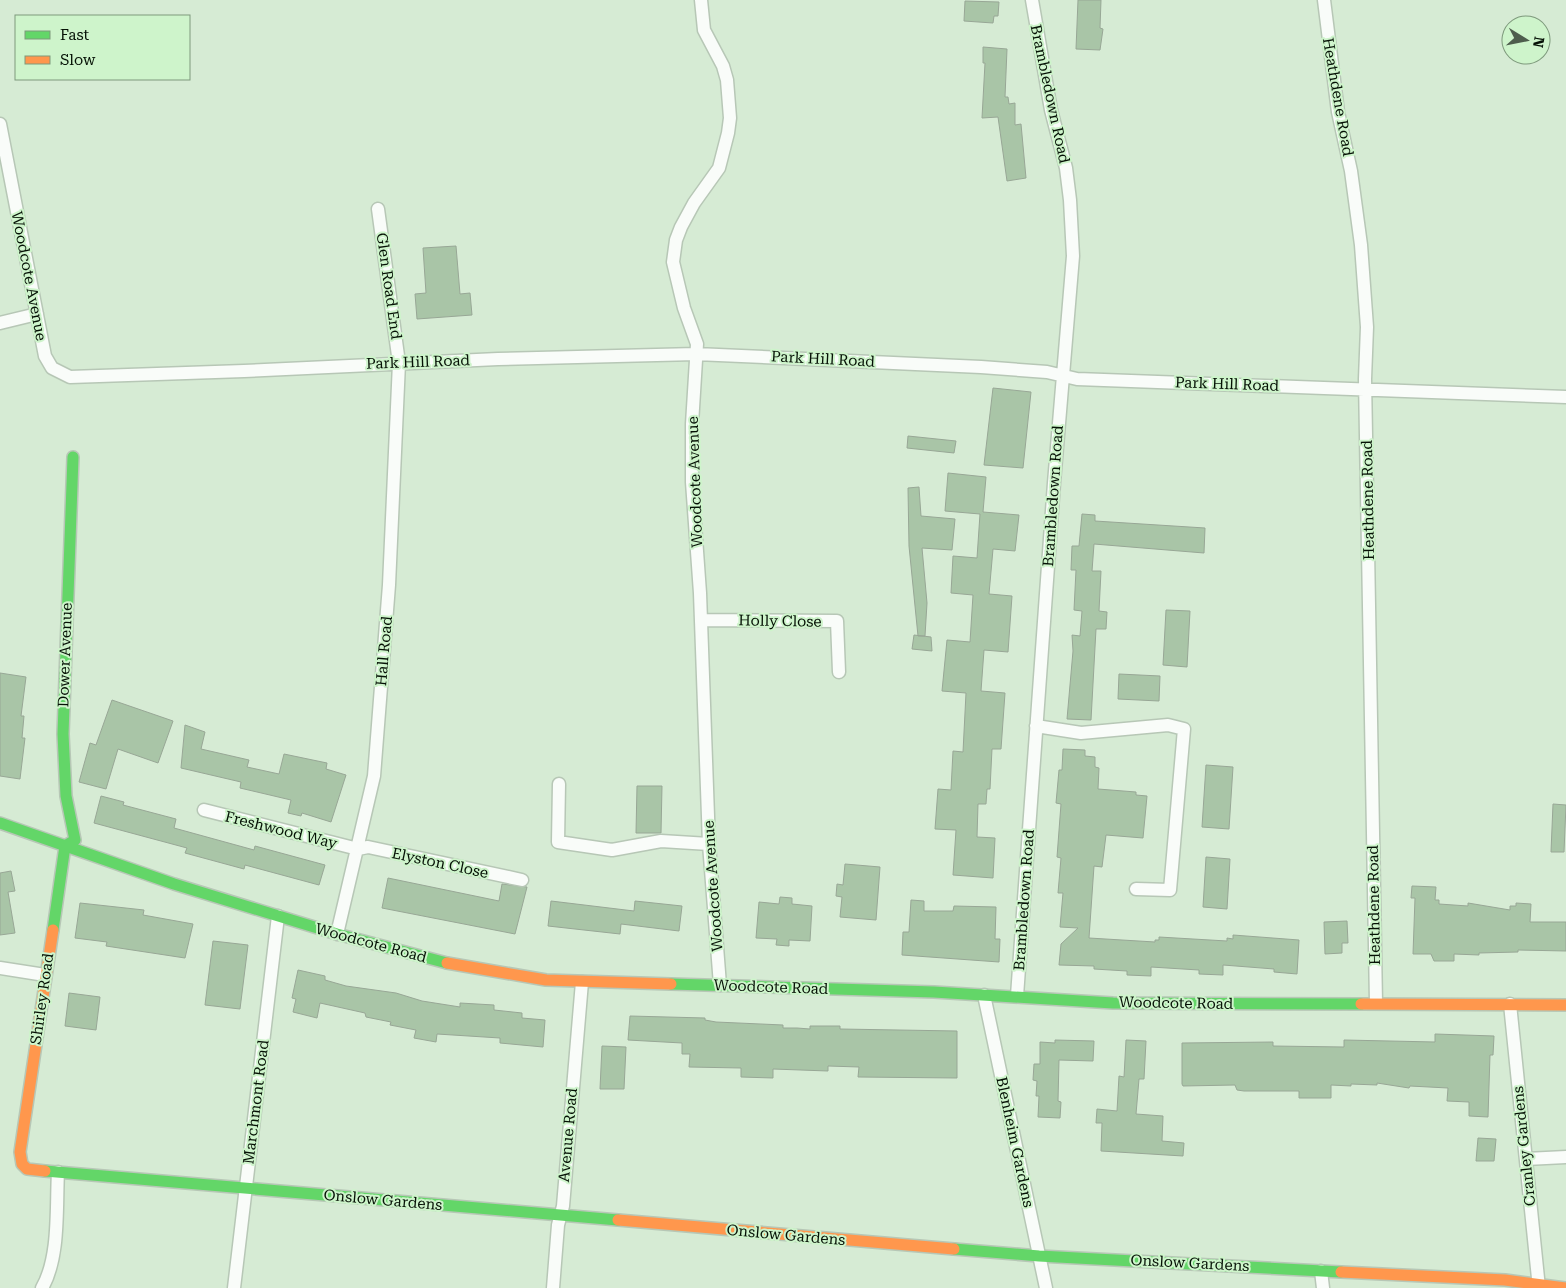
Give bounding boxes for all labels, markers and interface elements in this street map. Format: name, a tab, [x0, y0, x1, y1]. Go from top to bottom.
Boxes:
legend	[15, 15, 190, 80]
north arrow	[1501, 15, 1551, 65]
street label: Brambledown Road	[1026, 23, 1074, 165]
text: Fast	[60, 26, 90, 44]
street label: Heathdene Road	[1319, 36, 1357, 158]
text: N	[1530, 36, 1548, 49]
text: Slow	[60, 51, 96, 69]
street label: Woodcote Avenue	[8, 210, 50, 342]
street label: Glen Road End	[373, 232, 405, 341]
street label: Park Hill Road	[771, 347, 876, 371]
street label: Park Hill Road	[366, 351, 471, 373]
street label: Park Hill Road	[1175, 373, 1280, 395]
street label: Woodcote Avenue	[684, 416, 706, 548]
street label: Brambledown Road	[1039, 424, 1067, 567]
street label: Heathdene Road	[1358, 439, 1378, 560]
street label: Dower Avenue	[54, 602, 76, 708]
street label: Holly Close	[738, 611, 822, 631]
street label: Hall Road	[372, 615, 396, 687]
street label: Freshwood Way	[223, 807, 339, 853]
street label: Woodcote Avenue	[699, 820, 727, 952]
street label: Brambledown Road	[1010, 828, 1038, 971]
street label: Elyston Close	[390, 844, 490, 882]
street label: Heathdene Road	[1364, 844, 1384, 965]
street label: Woodcote Road	[313, 919, 429, 967]
street label: Shirley Road	[27, 952, 57, 1046]
street label: Woodcote Road	[713, 976, 829, 998]
street label: Woodcote Road	[1119, 993, 1234, 1013]
street label: Marchmont Road	[239, 1038, 273, 1165]
street label: Blenheim Gardens	[992, 1075, 1038, 1209]
street label: Cranley Gardens	[1509, 1085, 1539, 1207]
street label: Avenue Road	[555, 1087, 581, 1183]
street label: Onslow Gardens	[323, 1186, 443, 1214]
street label: Onslow Gardens	[726, 1221, 846, 1249]
street label: Onslow Gardens	[1130, 1251, 1250, 1275]

